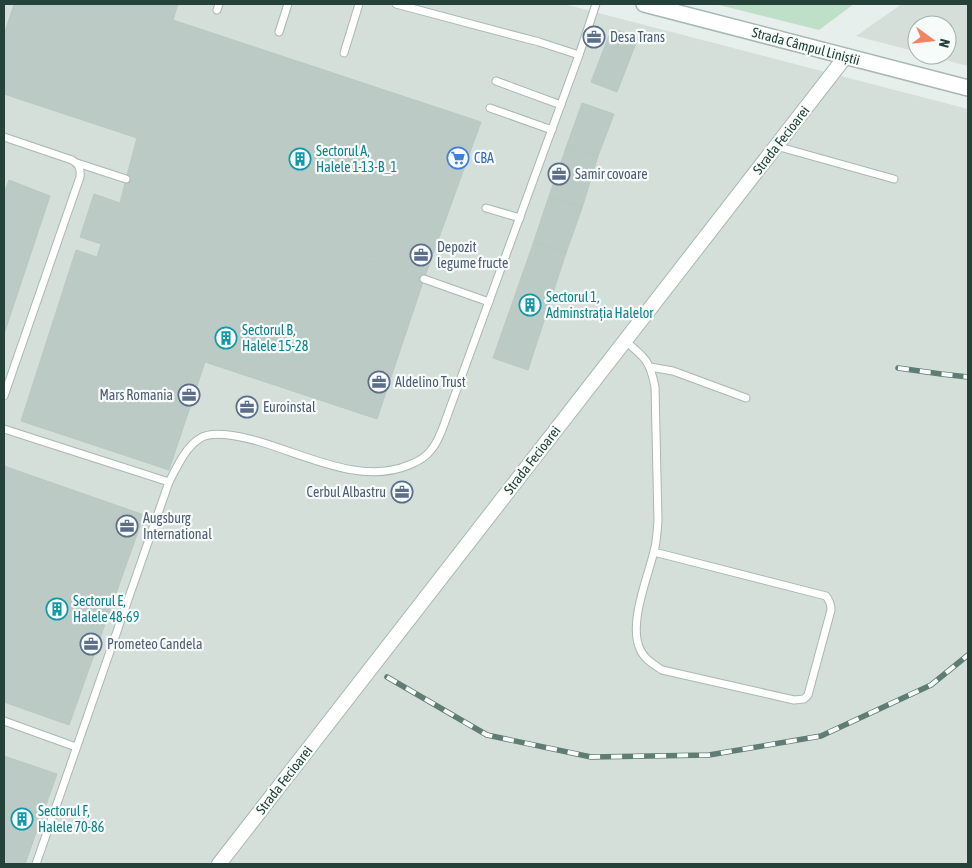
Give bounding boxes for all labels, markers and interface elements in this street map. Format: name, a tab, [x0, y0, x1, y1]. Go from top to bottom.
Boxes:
north arrow	[907, 15, 957, 65]
street label: Strada Câmpul Liniștii	[750, 24, 862, 68]
office icon: Desa Trans	[582, 25, 606, 49]
place label: Desa Trans	[610, 29, 665, 45]
text: N	[936, 37, 953, 49]
street label: Strada Fecioarei	[749, 103, 813, 177]
place label: Sectorul A, Halele 1-13-B_1	[316, 143, 397, 175]
supermarket icon: CBA	[446, 146, 470, 170]
building icon: Sectorul A, Halele 1-13-B_1	[288, 147, 312, 171]
place label: CBA	[474, 150, 494, 166]
office icon: Samir covoare	[547, 162, 571, 186]
place label: Samir covoare	[575, 166, 648, 182]
place label: Depozit legume fructe	[437, 239, 508, 271]
office icon: Depozit legume fructe	[409, 243, 433, 267]
place label: Sectorul 1, Adminstrația Halelor	[546, 289, 654, 321]
building icon: Sectorul 1, Adminstrația Halelor	[518, 293, 542, 317]
place label: Sectorul B, Halele 15-28	[242, 322, 309, 354]
building icon: Sectorul B, Halele 15-28	[214, 326, 238, 350]
office icon: Aldelino Trust	[367, 370, 391, 394]
place label: Aldelino Trust	[395, 374, 466, 390]
office icon: Mars Romania	[177, 383, 201, 407]
place label: Mars Romania	[99, 387, 173, 403]
office icon: Euroinstal	[235, 395, 259, 419]
place label: Euroinstal	[263, 399, 316, 415]
street label: Strada Fecioarei	[500, 423, 564, 497]
office icon: Cerbul Albastru	[390, 480, 414, 504]
place label: Cerbul Albastru	[307, 484, 386, 500]
place label: Augsburg International	[143, 510, 212, 542]
office icon: Augsburg International	[115, 514, 139, 538]
place label: Sectorul E, Halele 48-69	[73, 593, 139, 625]
building icon: Sectorul E, Halele 48-69	[45, 597, 69, 621]
office icon: Prometeo Candela	[79, 632, 103, 656]
place label: Prometeo Candela	[107, 636, 203, 652]
street label: Strada Fecioarei	[252, 743, 316, 817]
place label: Sectorul F, Halele 70-86	[38, 803, 105, 835]
building icon: Sectorul F, Halele 70-86	[10, 807, 34, 831]

